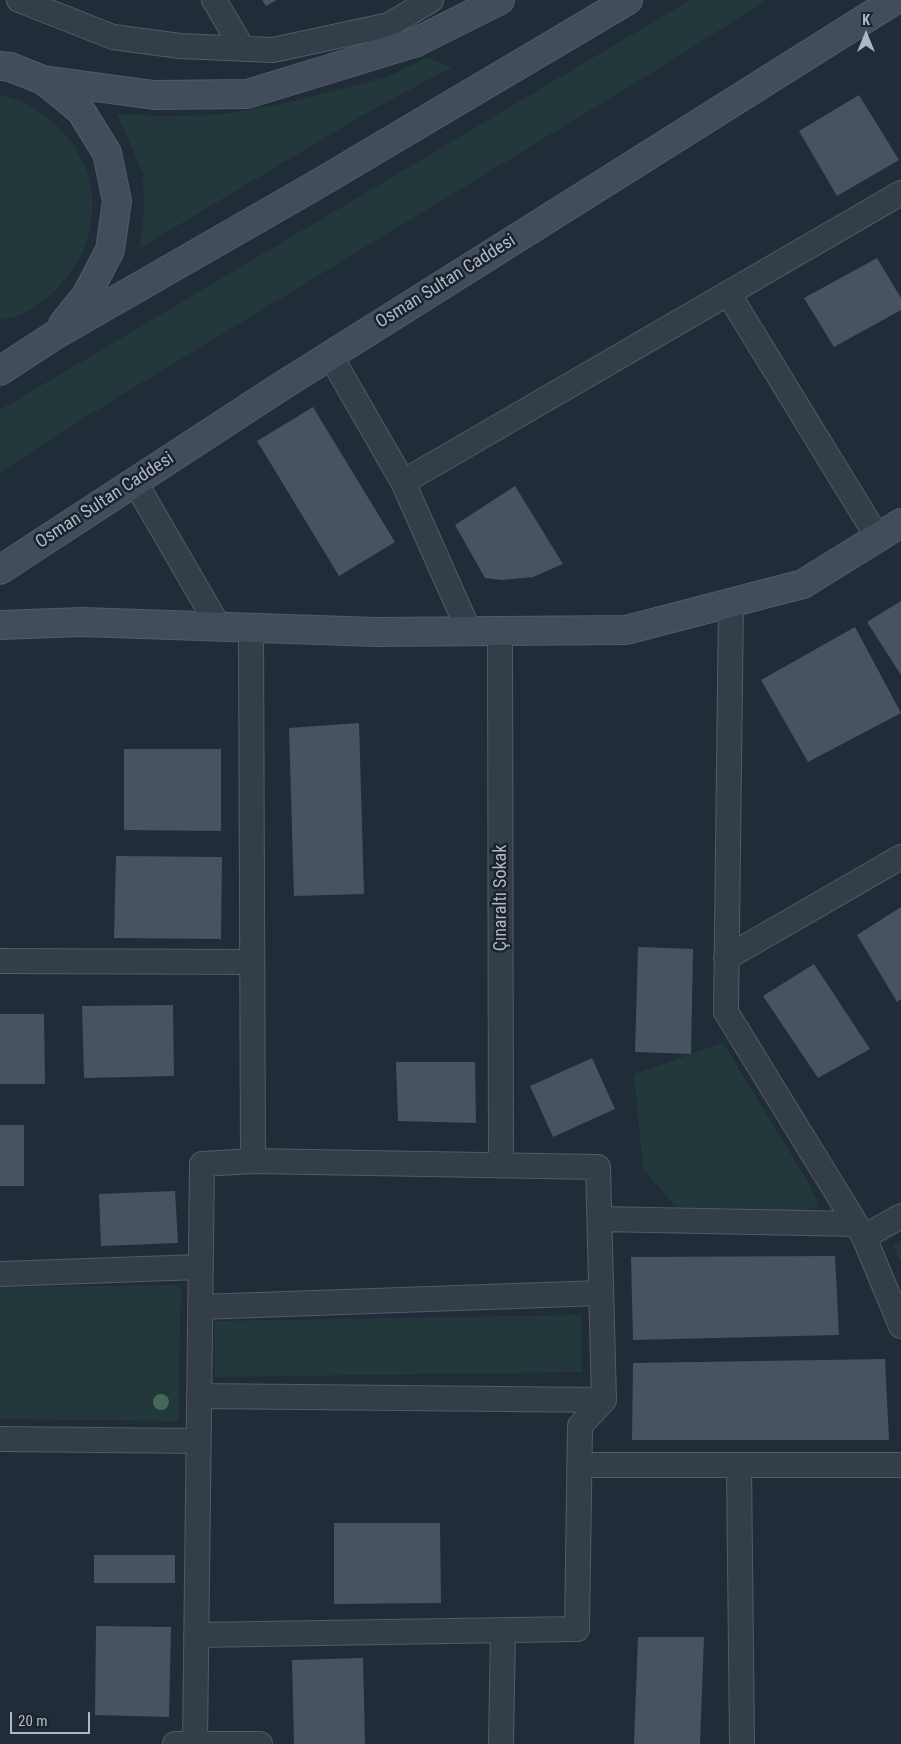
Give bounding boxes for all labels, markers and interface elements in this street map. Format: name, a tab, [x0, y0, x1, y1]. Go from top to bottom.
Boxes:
north arrow	[841, 10, 891, 60]
text: K	[862, 12, 870, 28]
street label: Osman Sultan Caddesi	[372, 230, 520, 334]
street label: Osman Sultan Caddesi	[32, 448, 178, 554]
street label: Çınaraltı Sokak	[490, 845, 512, 951]
scale bar	[12, 1702, 92, 1734]
text: 20 m	[18, 1712, 48, 1730]

